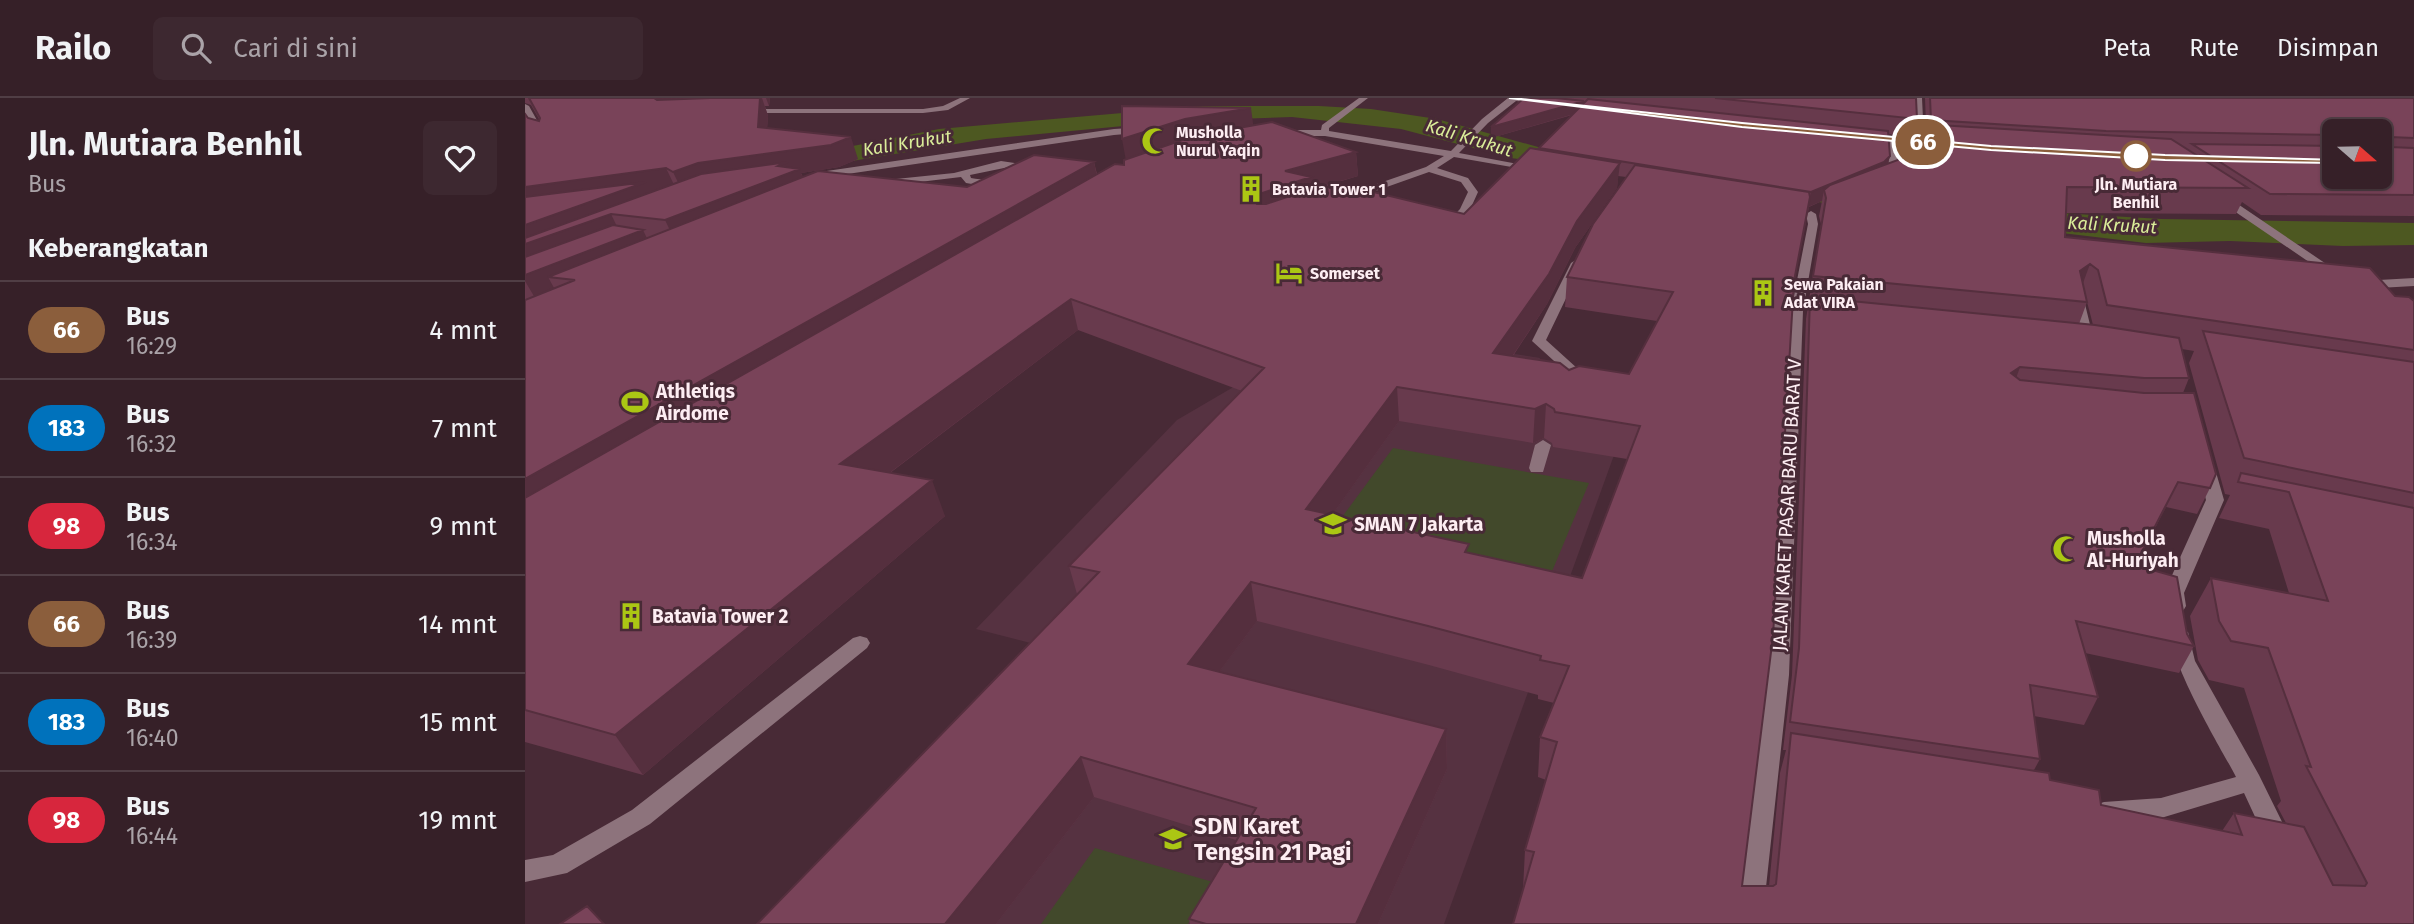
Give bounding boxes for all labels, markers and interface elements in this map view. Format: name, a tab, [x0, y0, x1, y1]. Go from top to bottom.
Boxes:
search box	[153, 17, 643, 80]
text: Railo	[35, 28, 111, 68]
icon: search	[177, 29, 215, 67]
text: Cari di sini	[233, 33, 358, 64]
text: Peta	[2103, 34, 2151, 62]
text: Rute	[2189, 34, 2239, 62]
text: Disimpan	[2277, 34, 2379, 62]
water label: Kali Krukut	[1423, 114, 1516, 162]
line badge: 66	[1891, 119, 1955, 165]
north arrow	[2322, 119, 2392, 189]
map controls	[2322, 119, 2392, 189]
button: heart	[423, 121, 497, 195]
place label: Musholla Nurul Yaqin	[1176, 123, 1260, 160]
text: Jln. Mutiara Benhil	[28, 124, 302, 164]
water label: Kali Krukut	[861, 125, 954, 161]
mosque icon: Musholla Nurul Yaqin	[1140, 126, 1170, 156]
text: 66	[1909, 128, 1937, 156]
marker: Jln. Mutiara Benhil	[2121, 141, 2151, 171]
text: Bus	[28, 170, 66, 198]
building icon: Batavia Tower 1	[1236, 174, 1266, 204]
place label: Jln. Mutiara Benhil	[2094, 175, 2177, 212]
place label: Batavia Tower 1	[1272, 180, 1386, 199]
water label: Kali Krukut	[2067, 212, 2158, 238]
text: Keberangkatan	[28, 233, 209, 264]
hotel icon: Somerset	[1274, 258, 1304, 288]
place label: Somerset	[1310, 264, 1381, 283]
place label: Sewa Pakaian Adat VIRA	[1783, 275, 1884, 312]
building icon: Sewa Pakaian Adat VIRA	[1748, 278, 1778, 308]
text: Bus	[126, 301, 169, 332]
text: 4 mnt	[429, 315, 497, 346]
text: 66	[53, 316, 80, 344]
text: 16:29	[126, 332, 177, 360]
street label: JALAN KARET PASAR BARU BARAT V	[1768, 358, 1806, 652]
place label: Athletiqs Airdome	[655, 380, 735, 425]
sports icon: Athletiqs Airdome	[620, 387, 650, 417]
text: Bus	[126, 399, 169, 430]
text: 7 mnt	[432, 413, 497, 444]
text: 183	[48, 414, 85, 442]
text: 16:32	[126, 430, 177, 458]
text: Bus	[126, 497, 169, 528]
school or university icon: SMAN 7 Jakarta	[1318, 509, 1348, 539]
text: 9 mnt	[430, 511, 497, 542]
text: 98	[53, 512, 80, 540]
place label: SMAN 7 Jakarta	[1354, 513, 1484, 536]
place label: Musholla Al-Huriyah	[2086, 527, 2179, 572]
text: 16:34	[126, 528, 178, 556]
mosque icon: Musholla Al-Huriyah	[2051, 534, 2081, 564]
text: Bus	[126, 595, 169, 626]
building icon: Batavia Tower 2	[616, 601, 646, 631]
place label: Batavia Tower 2	[652, 605, 789, 628]
text: 14 mnt	[418, 609, 497, 640]
text: 66	[53, 610, 80, 638]
text: 16:39	[126, 626, 177, 654]
text: Bus	[126, 693, 169, 724]
text: 15 mnt	[419, 707, 497, 738]
text: 183	[48, 708, 85, 736]
text: 16:40	[126, 724, 179, 752]
text: Bus	[126, 791, 169, 822]
text: 19 mnt	[418, 805, 497, 836]
text: 98	[53, 806, 80, 834]
place label: SDN Karet Tengsin 21 Pagi	[1194, 812, 1352, 866]
text: 16:44	[126, 822, 178, 850]
school or university icon: SDN Karet Tengsin 21 Pagi	[1158, 824, 1188, 854]

